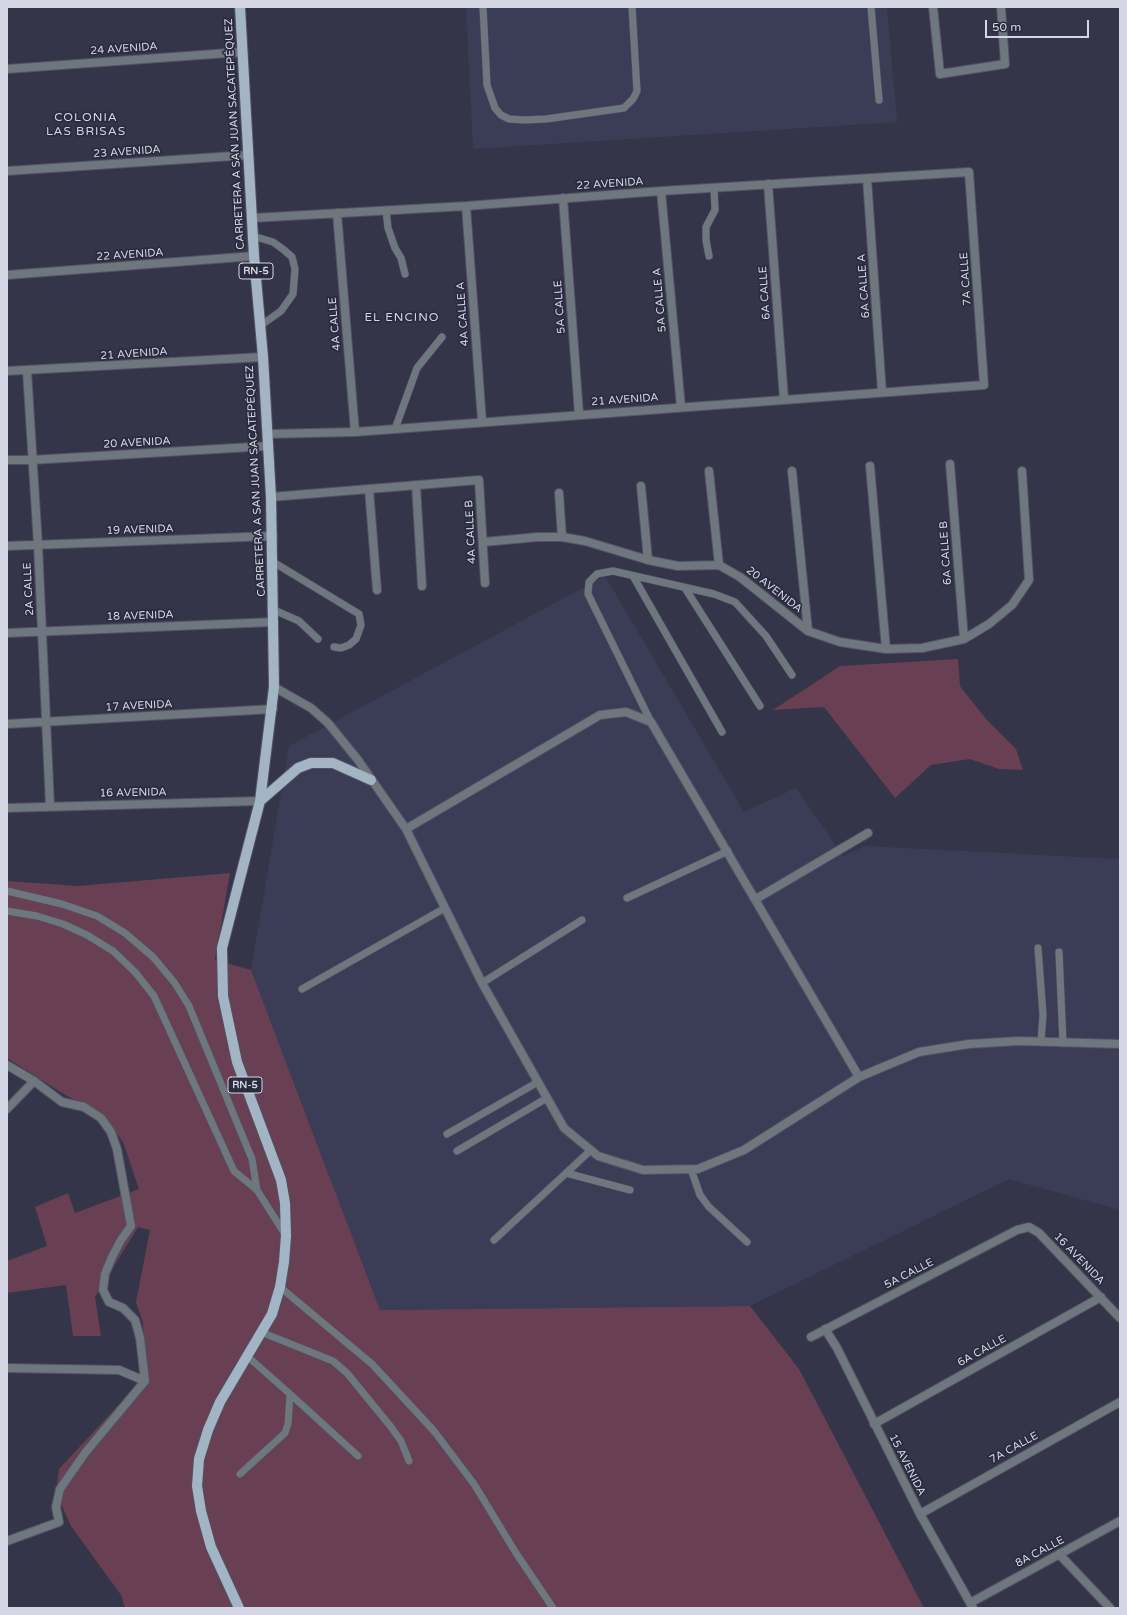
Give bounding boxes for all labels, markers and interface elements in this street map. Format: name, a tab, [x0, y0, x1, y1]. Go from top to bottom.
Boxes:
scale bar	[987, 12, 1091, 38]
street label: CARRETERA A SAN JUAN SACATEPÉQUEZ	[222, 18, 248, 250]
text: 50 m	[992, 20, 1021, 34]
street label: 24 AVENIDA	[90, 40, 158, 58]
district label: COLONIA LAS BRISAS	[46, 111, 126, 139]
street label: 23 AVENIDA	[93, 143, 161, 161]
street label: 22 AVENIDA	[576, 175, 644, 193]
street label: 22 AVENIDA	[96, 246, 164, 264]
street label: 7A CALLE	[958, 252, 974, 306]
street label: 6A CALLE A	[855, 253, 873, 319]
road number: RN-5	[239, 263, 273, 279]
street label: 6A CALLE	[757, 266, 773, 320]
street label: 5A CALLE A	[651, 267, 669, 333]
street label: 5A CALLE	[552, 280, 568, 334]
street label: 4A CALLE A	[454, 281, 472, 347]
street label: 4A CALLE	[326, 297, 344, 351]
district label: EL ENCINO	[364, 311, 440, 325]
street label: 21 AVENIDA	[100, 345, 168, 363]
street label: CARRETERA A SAN JUAN SACATEPÉQUEZ	[243, 365, 269, 597]
street label: 21 AVENIDA	[591, 391, 659, 409]
street label: 20 AVENIDA	[103, 435, 171, 451]
street label: 4A CALLE B	[463, 500, 479, 564]
street label: 6A CALLE B	[937, 521, 955, 585]
street label: 19 AVENIDA	[106, 522, 174, 538]
street label: 2A CALLE	[21, 562, 37, 616]
street label: 20 AVENIDA	[743, 564, 805, 616]
street label: 18 AVENIDA	[106, 608, 174, 624]
street label: 17 AVENIDA	[105, 698, 173, 714]
street label: 16 AVENIDA	[99, 786, 167, 800]
road number: RN-5	[228, 1077, 262, 1093]
street label: 16 AVENIDA	[1051, 1230, 1107, 1288]
street label: 5A CALLE	[882, 1256, 936, 1292]
street label: 6A CALLE	[955, 1332, 1009, 1370]
street label: 7A CALLE	[987, 1429, 1041, 1467]
street label: 15 AVENIDA	[886, 1432, 928, 1498]
street label: 8A CALLE	[1013, 1534, 1067, 1570]

